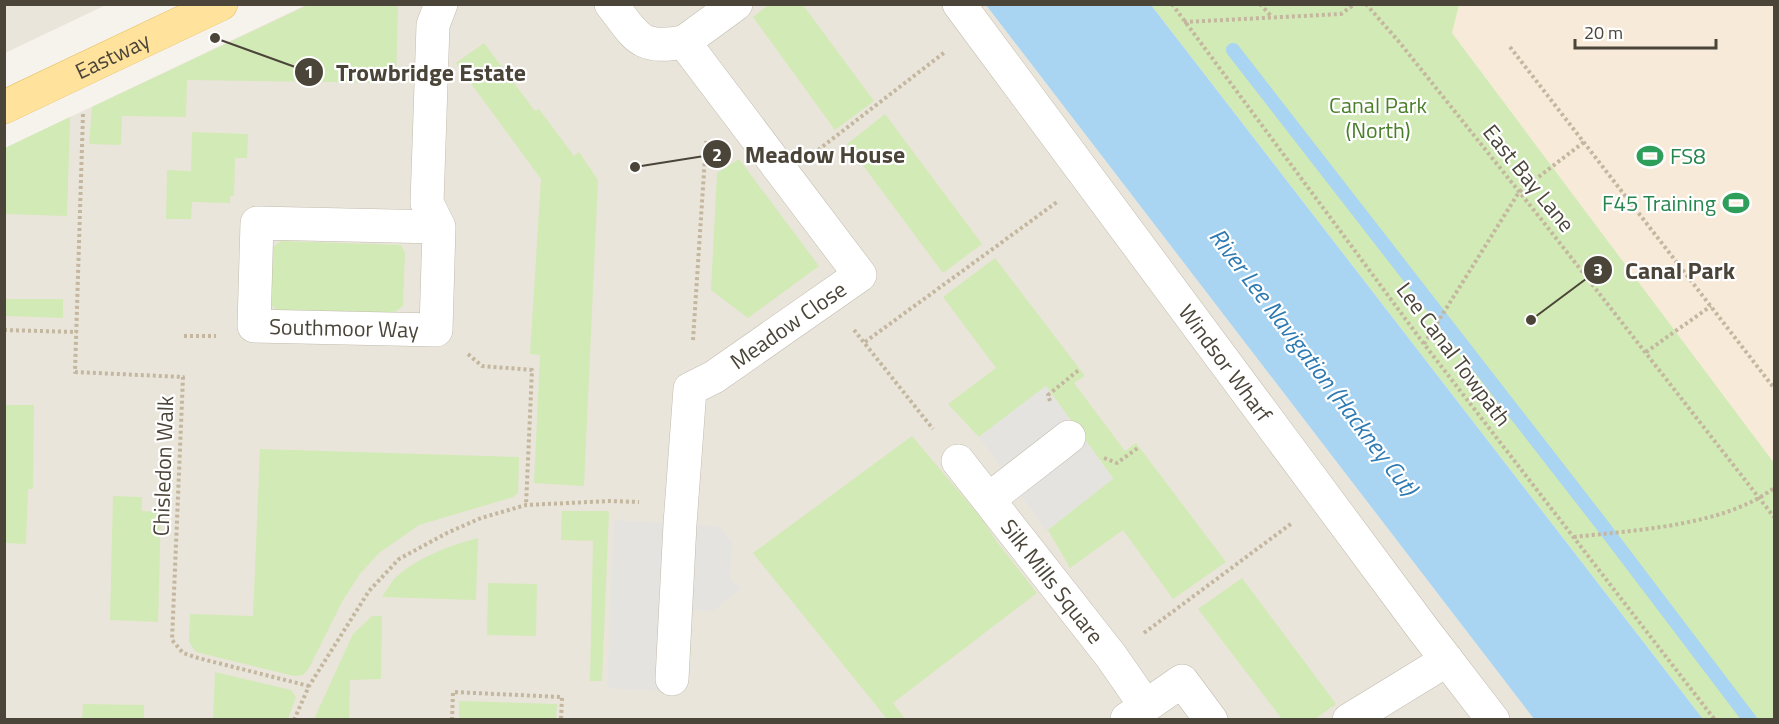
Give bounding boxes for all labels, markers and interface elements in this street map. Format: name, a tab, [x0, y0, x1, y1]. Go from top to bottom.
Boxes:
scale bar	[1575, 12, 1716, 50]
text: 20 m	[1584, 19, 1623, 46]
street label: Eastway	[69, 23, 156, 88]
callout: Trowbridge Estate	[294, 51, 538, 93]
text: Trowbridge Estate	[336, 54, 526, 90]
text: 1	[304, 58, 314, 85]
park label: Canal Park (North)	[1329, 88, 1427, 147]
street label: East Bay Lane	[1475, 117, 1583, 239]
callout: Meadow House	[702, 133, 917, 175]
text: Meadow House	[745, 136, 905, 172]
place label: FS8	[1670, 139, 1706, 173]
text: 2	[712, 141, 722, 168]
sports icon: FS8	[1635, 141, 1665, 171]
place label: F45 Training	[1602, 186, 1716, 220]
sports icon: F45 Training	[1721, 188, 1751, 218]
water label: River Lee Navigation (Hackney Cut)	[1201, 220, 1427, 504]
callout: Canal Park	[1583, 249, 1747, 291]
text: Canal Park	[1625, 252, 1736, 288]
text: 3	[1593, 256, 1603, 283]
street label: Meadow Close	[723, 272, 853, 378]
street label: Lee Canal Towpath	[1388, 275, 1520, 433]
street label: Windsor Wharf	[1170, 297, 1281, 430]
street label: Southmoor Way	[269, 309, 419, 347]
street label: Chisledon Walk	[144, 395, 182, 537]
street label: Silk Mills Square	[993, 512, 1112, 651]

